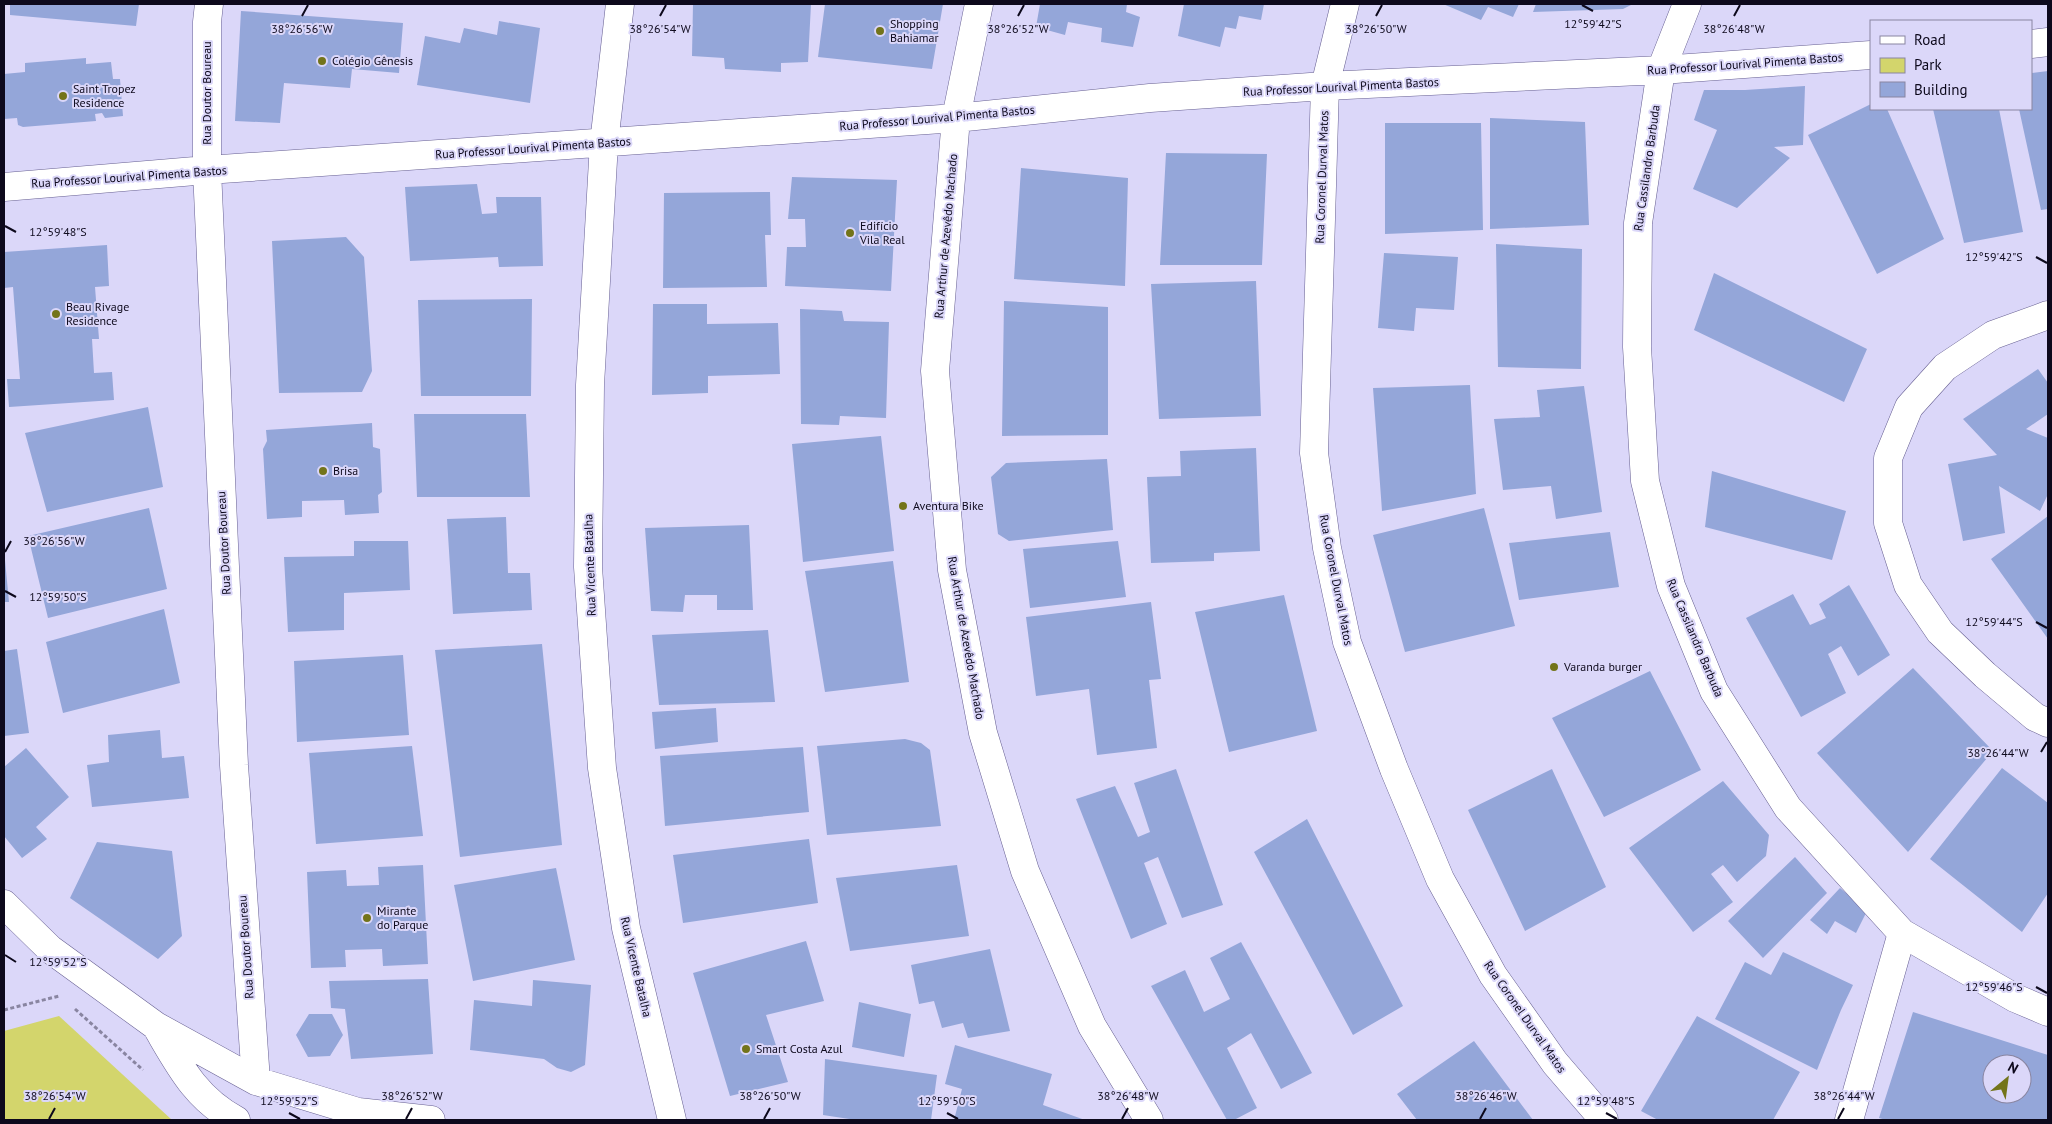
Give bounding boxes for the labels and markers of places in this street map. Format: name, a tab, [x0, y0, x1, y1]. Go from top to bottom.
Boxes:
place label: Shopping Bahiamar	[890, 16, 939, 45]
marker: Shopping Bahiamar	[874, 25, 886, 37]
place label: Colégio Gênesis	[332, 53, 413, 68]
marker: Colégio Gênesis	[316, 55, 328, 67]
place label: Saint Tropez Residence	[73, 81, 136, 110]
marker: Saint Tropez Residence	[57, 90, 69, 102]
place label: Edifício Vila Real	[859, 218, 905, 247]
marker: Edifício Vila Real	[844, 227, 856, 239]
place label: Beau Rivage Residence	[66, 299, 129, 328]
marker: Beau Rivage Residence	[50, 308, 62, 320]
place label: Brisa	[333, 463, 358, 478]
marker: Brisa	[317, 465, 329, 477]
place label: Aventura Bike	[913, 498, 984, 513]
marker: Aventura Bike	[897, 500, 909, 512]
place label: Varanda burger	[1563, 659, 1642, 674]
marker: Varanda burger	[1548, 661, 1560, 673]
place label: Mirante do Parque	[377, 903, 428, 932]
marker: Mirante do Parque	[361, 912, 373, 924]
place label: Smart Costa Azul	[756, 1041, 843, 1056]
marker: Smart Costa Azul	[740, 1043, 752, 1055]

